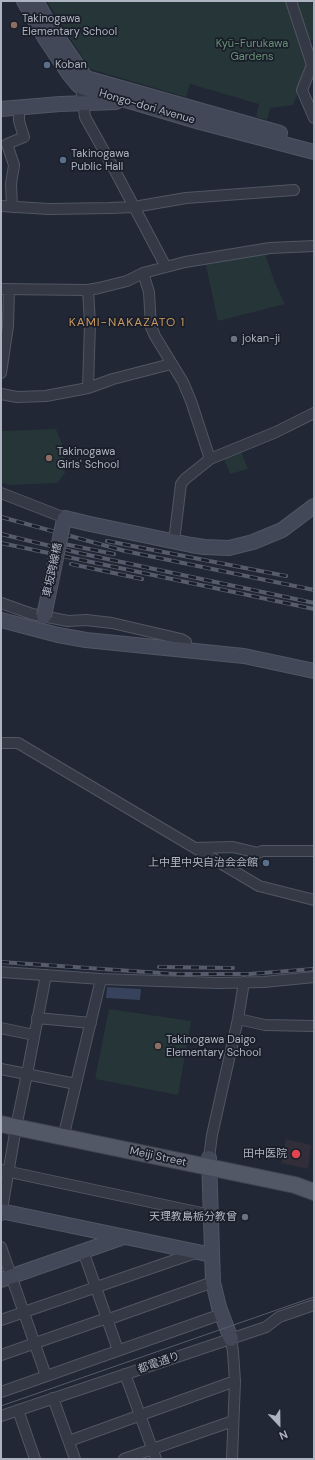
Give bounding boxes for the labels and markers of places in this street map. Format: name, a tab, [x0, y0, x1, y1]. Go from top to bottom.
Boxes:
place label: Takinogawa Elementary School	[22, 12, 117, 38]
marker: Takinogawa Elementary School	[9, 20, 19, 30]
place label: Koban	[55, 58, 87, 72]
marker: Koban	[42, 60, 52, 70]
place label: Takinogawa Public Hall	[71, 147, 129, 173]
marker: Takinogawa Public Hall	[58, 155, 68, 165]
place label: jokan-ji	[242, 332, 280, 346]
marker: jokan-ji	[229, 334, 239, 344]
place label: Takinogawa Girls' School	[57, 445, 119, 471]
marker: Takinogawa Girls' School	[44, 453, 54, 463]
place label: 上中里中央自治会会館	[148, 856, 258, 870]
marker: 上中里中央自治会会館	[261, 858, 271, 868]
place label: Takinogawa Daigo Elementary School	[166, 1033, 261, 1059]
marker: Takinogawa Daigo Elementary School	[153, 1041, 163, 1051]
place label: 田中医院	[243, 1147, 287, 1161]
marker: 田中医院	[290, 1148, 302, 1160]
place label: 天理教島栃分教曾	[149, 1210, 237, 1224]
marker: 天理教島栃分教曾	[240, 1212, 250, 1222]

